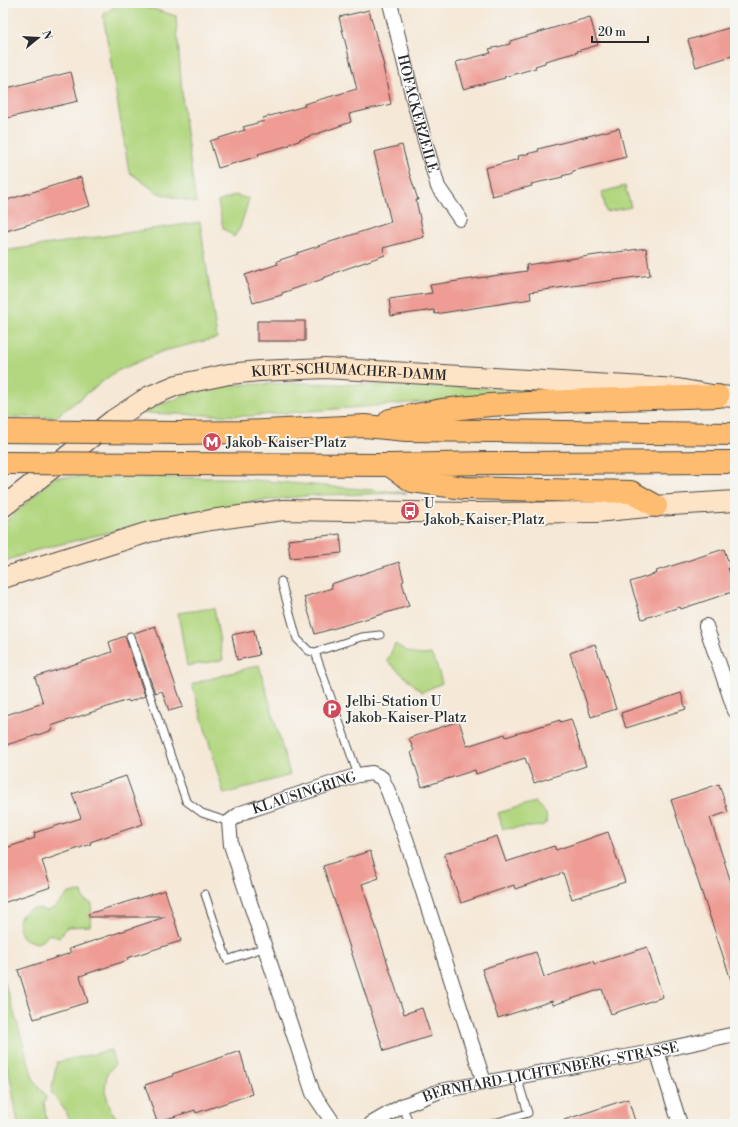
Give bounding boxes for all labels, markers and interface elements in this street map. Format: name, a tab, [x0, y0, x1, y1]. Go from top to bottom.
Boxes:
north arrow	[18, 18, 58, 58]
scale bar	[592, 18, 648, 44]
text: 20 m	[598, 25, 626, 40]
text: N	[39, 29, 55, 42]
street label: HOFACKERZEILE	[393, 53, 442, 175]
street label: KURT-SCHUMACHER-DAMM	[250, 360, 448, 385]
metro station icon: Jakob-Kaiser-Platz	[201, 431, 223, 453]
place label: Jakob-Kaiser-Platz	[225, 434, 347, 452]
place label: U Jakob-Kaiser-Platz	[423, 495, 545, 529]
bus stop icon: U Jakob-Kaiser-Platz	[399, 500, 421, 522]
place label: Jelbi-Station U Jakob-Kaiser-Platz	[345, 693, 467, 727]
parking icon: Jelbi-Station U Jakob-Kaiser-Platz	[321, 698, 343, 720]
street label: KLAUSINGRING	[250, 768, 359, 819]
street label: BERNHARD-LICHTENBERG-STRASSE	[419, 1039, 681, 1107]

